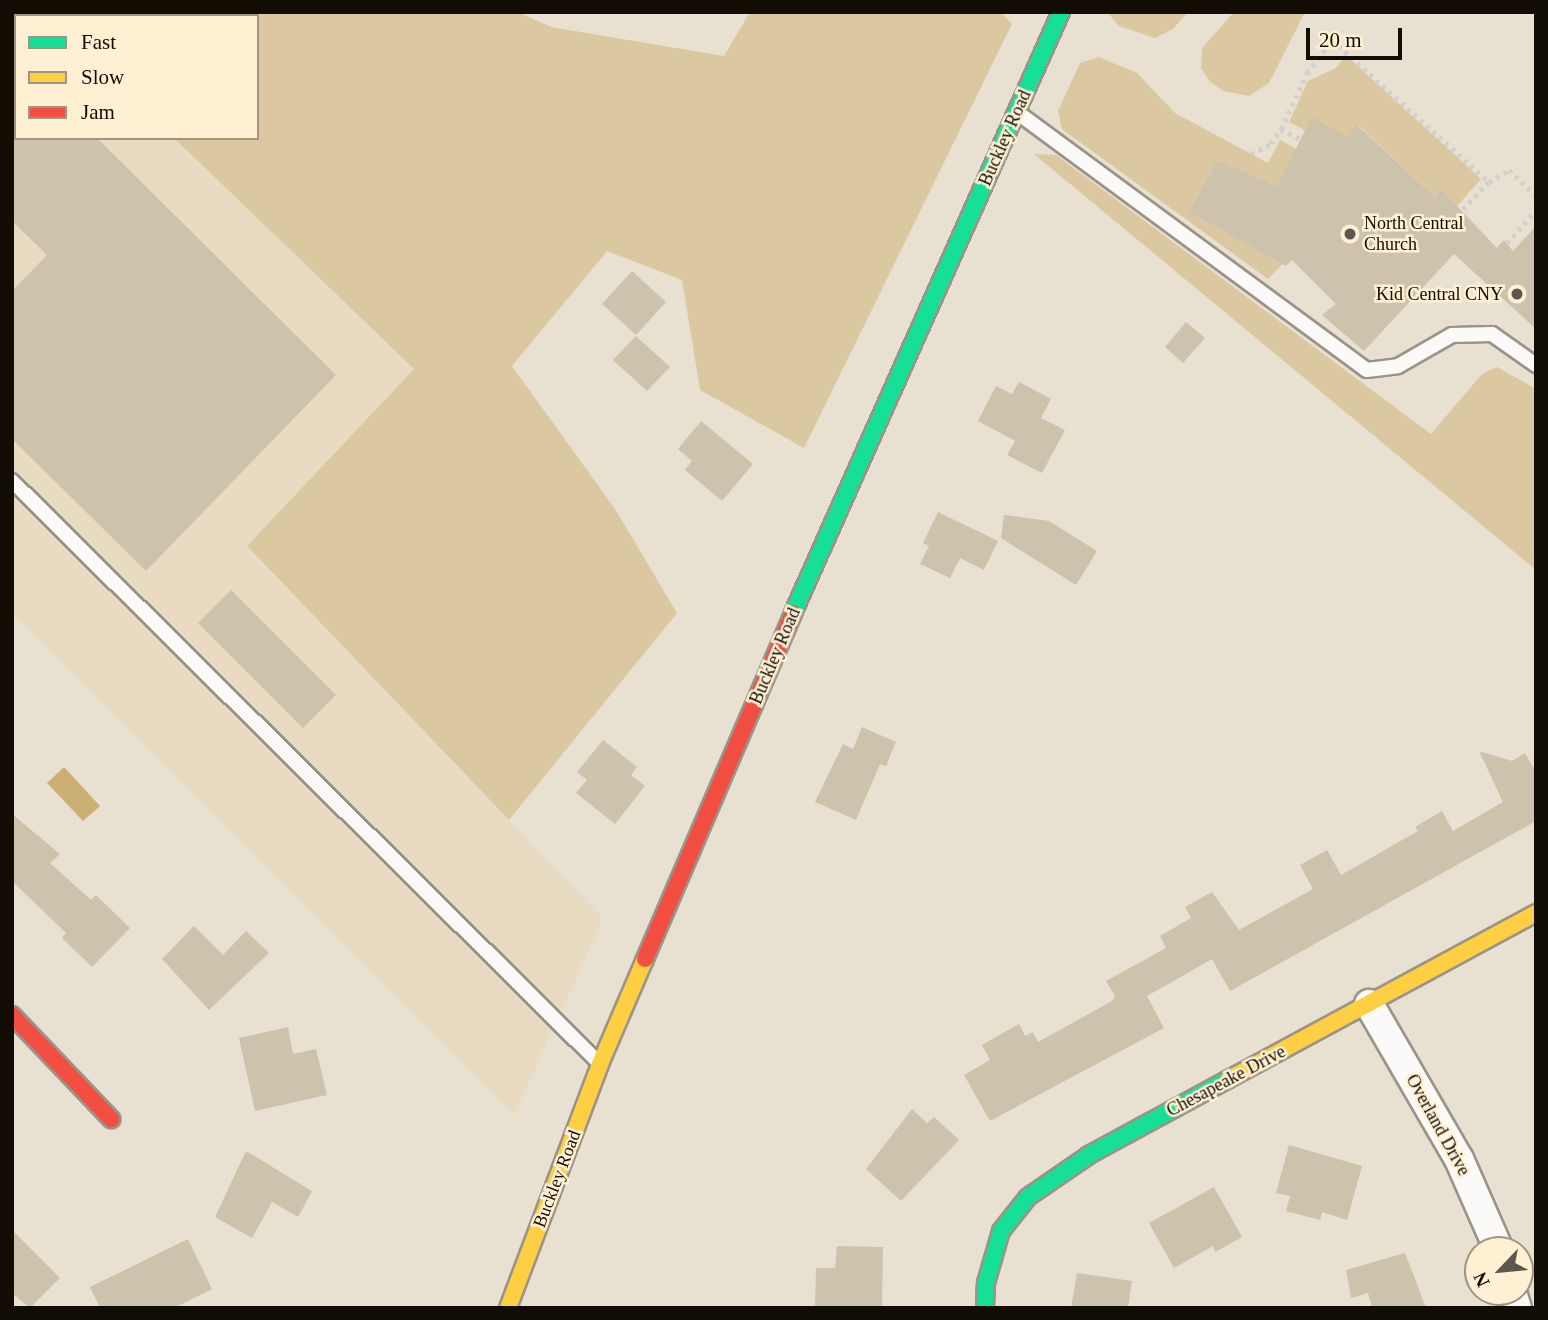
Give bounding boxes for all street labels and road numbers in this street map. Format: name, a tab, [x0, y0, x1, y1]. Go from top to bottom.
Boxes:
street label: Buckley Road	[974, 87, 1036, 189]
street label: Buckley Road	[745, 605, 805, 707]
street label: Chesapeake Drive	[1163, 1041, 1289, 1121]
street label: Overland Drive	[1401, 1071, 1475, 1179]
street label: Buckley Road	[529, 1127, 585, 1231]

